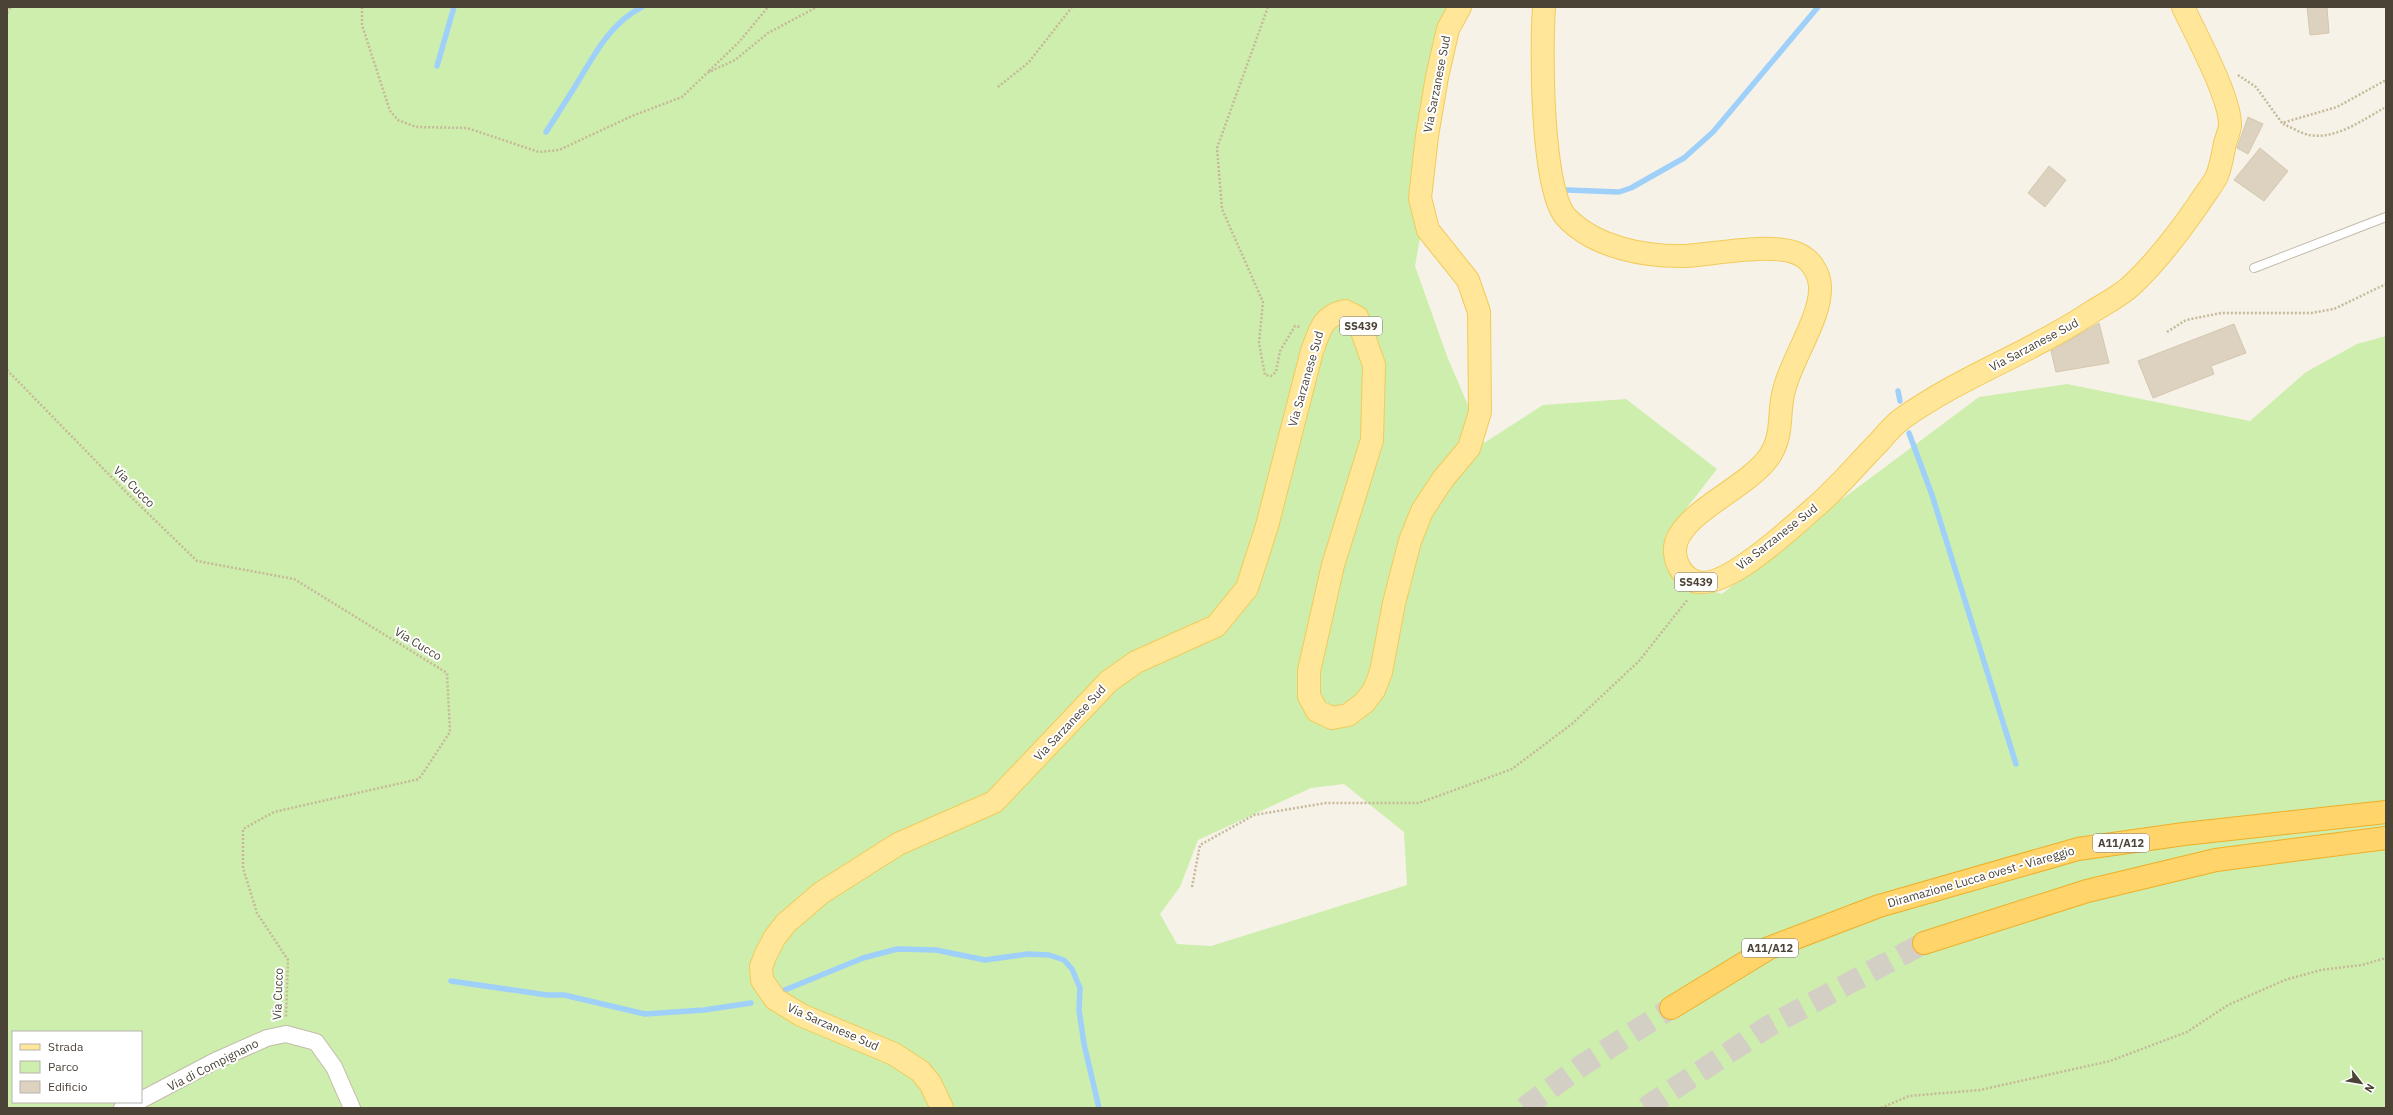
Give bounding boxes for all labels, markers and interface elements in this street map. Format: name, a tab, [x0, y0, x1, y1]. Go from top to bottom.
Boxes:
street label: Via Sarzanese Sud	[1420, 34, 1453, 134]
street label: Via Sarzanese Sud	[1987, 315, 2081, 374]
road number: SS439	[1340, 317, 1382, 335]
street label: Via Sarzanese Sud	[1285, 329, 1326, 428]
street label: Via Cucco	[110, 463, 158, 511]
street label: Via Sarzanese Sud	[1733, 500, 1820, 573]
road number: SS439	[1675, 573, 1717, 591]
street label: Via Cucco	[392, 624, 445, 664]
street label: Via Sarzanese Sud	[1030, 681, 1109, 764]
road number: A11/A12	[2093, 834, 2149, 852]
street label: Diramazione Lucca ovest - Viareggio	[1886, 843, 2076, 910]
road number: A11/A12	[1742, 939, 1798, 957]
street label: Via Cucco	[269, 967, 286, 1020]
street label: Via Sarzanese Sud	[785, 1000, 881, 1053]
legend	[12, 1031, 142, 1103]
street label: Via di Compignano	[165, 1035, 261, 1094]
text: Strada	[48, 1039, 84, 1054]
text: Parco	[48, 1059, 79, 1074]
north arrow	[2341, 1063, 2381, 1103]
text: Edificio	[48, 1079, 88, 1094]
text: N	[2362, 1081, 2378, 1095]

